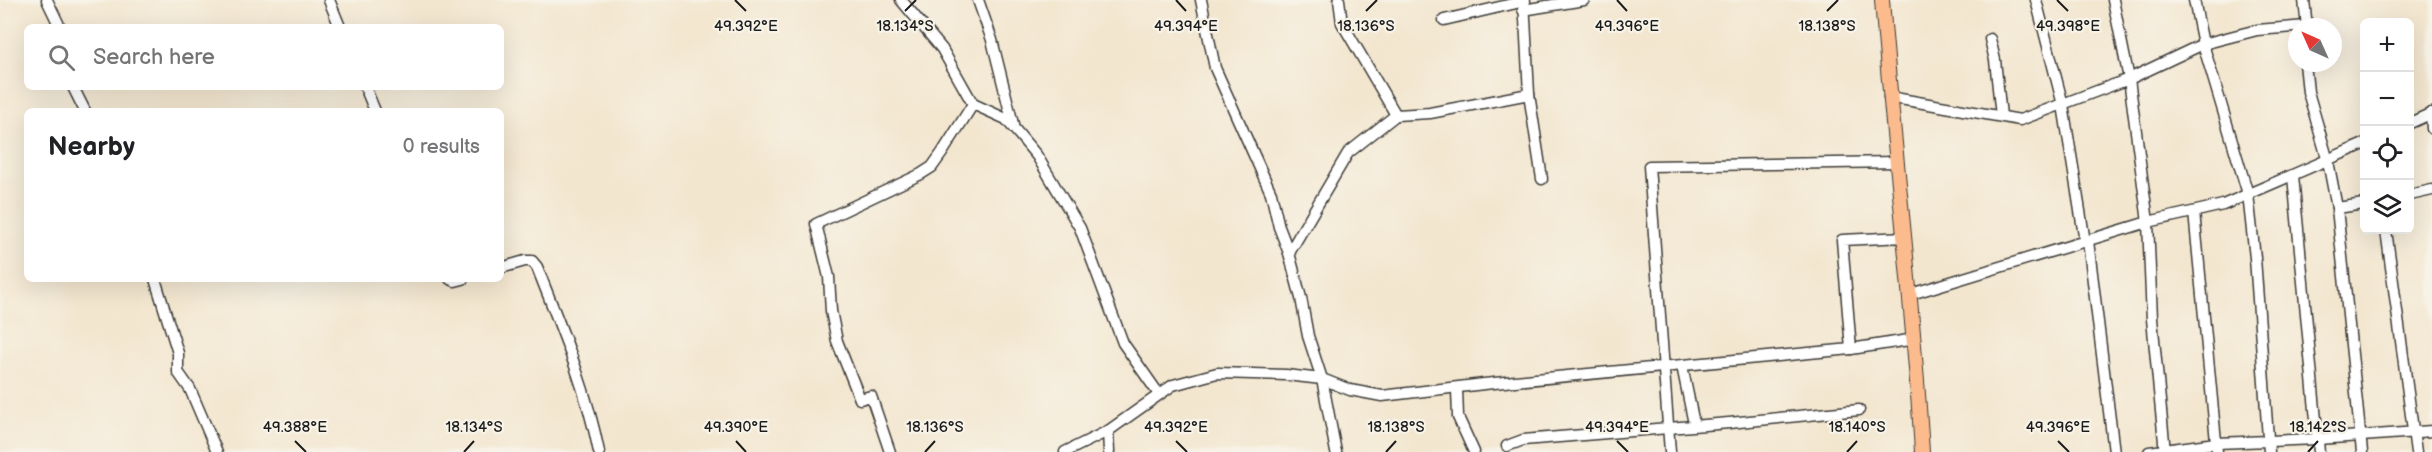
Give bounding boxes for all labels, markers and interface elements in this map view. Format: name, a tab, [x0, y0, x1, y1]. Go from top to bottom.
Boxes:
text: 49.392°E	[714, 17, 778, 36]
text: 18.134°S	[876, 17, 934, 36]
text: 49.394°E	[1154, 17, 1218, 36]
text: 18.136°S	[1337, 17, 1395, 36]
text: 49.396°E	[1595, 17, 1659, 36]
text: 18.138°S	[1798, 17, 1856, 36]
text: 49.398°E	[2036, 17, 2100, 36]
north arrow	[2288, 18, 2342, 72]
map controls	[2360, 18, 2414, 234]
button: +	[2360, 18, 2414, 72]
search box	[24, 24, 504, 90]
icon: search	[45, 41, 78, 74]
text: Search here	[93, 44, 215, 71]
button: −	[2360, 72, 2414, 126]
button: locate	[2360, 126, 2414, 180]
text: Nearby	[48, 132, 135, 163]
text: 0 results	[403, 135, 480, 159]
button: layers	[2360, 180, 2414, 234]
text: 49.388°E	[263, 418, 327, 437]
text: 18.134°S	[445, 418, 503, 437]
text: 49.390°E	[704, 418, 768, 437]
text: 18.136°S	[906, 418, 964, 437]
text: 49.392°E	[1144, 418, 1208, 437]
text: 18.138°S	[1367, 418, 1425, 437]
text: 49.394°E	[1585, 418, 1649, 437]
text: 18.140°S	[1828, 418, 1886, 437]
text: 49.396°E	[2026, 418, 2090, 437]
text: 18.142°S	[2290, 418, 2346, 437]

